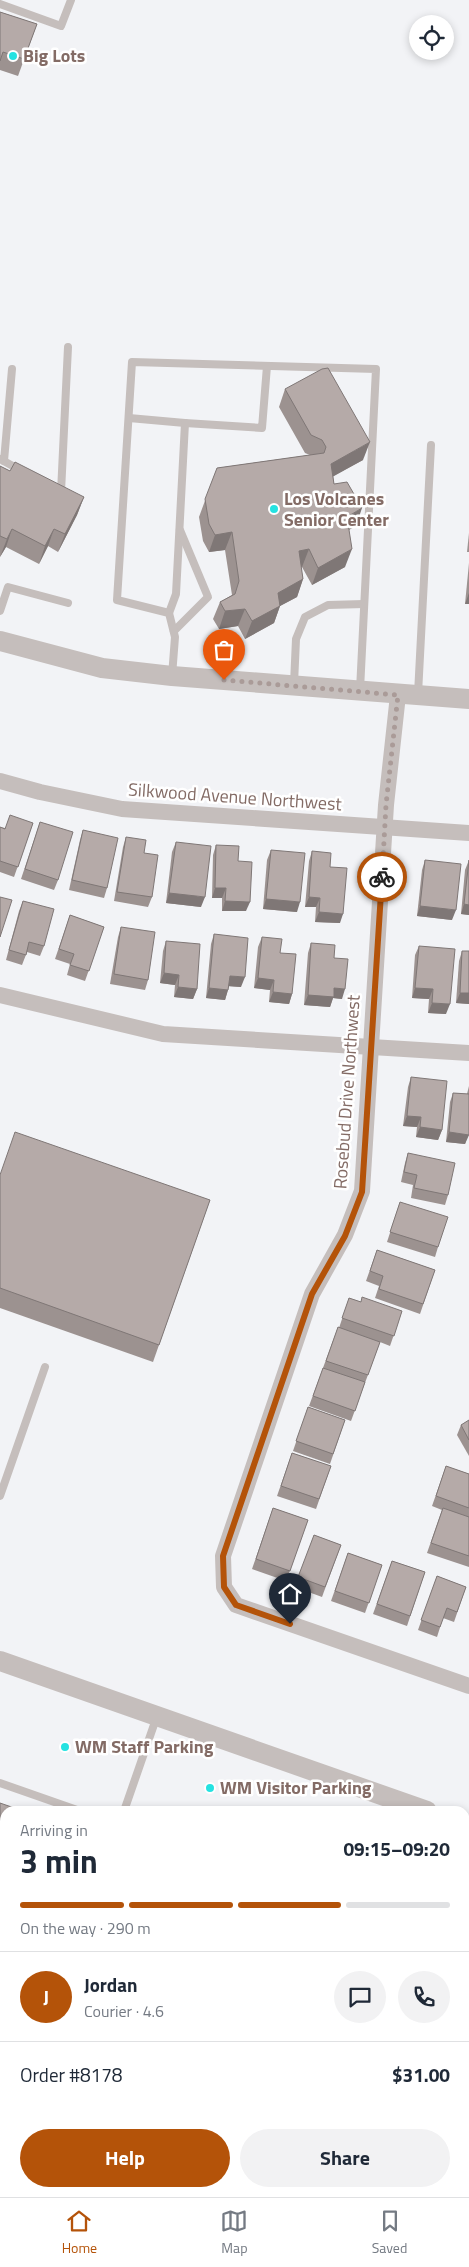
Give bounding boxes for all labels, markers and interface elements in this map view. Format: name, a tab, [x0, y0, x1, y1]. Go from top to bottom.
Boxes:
map controls	[409, 15, 454, 60]
button: locate	[409, 15, 454, 60]
place label: Big Lots	[23, 42, 85, 69]
marker: Big Lots	[7, 50, 19, 62]
place label: Los Volcanes Senior Center	[284, 485, 389, 533]
marker: Los Volcanes Senior Center	[268, 503, 280, 515]
pin	[203, 629, 245, 680]
icon: bag	[210, 636, 238, 664]
street label: Silkwood Avenue Northwest	[127, 776, 343, 817]
courier	[357, 852, 407, 902]
icon: bike	[368, 863, 396, 891]
street label: Rosebud Drive Northwest	[326, 993, 367, 1190]
pin	[269, 1573, 311, 1624]
icon: home	[276, 1580, 304, 1608]
place label: WM Staff Parking	[75, 1733, 214, 1760]
marker: WM Staff Parking	[59, 1741, 71, 1753]
place label: WM Visitor Parking	[220, 1774, 372, 1801]
marker: WM Visitor Parking	[204, 1782, 216, 1794]
text: Arriving in	[20, 1818, 88, 1842]
text: 09:15–09:20	[343, 1834, 450, 1863]
text: 3 min	[20, 1837, 98, 1885]
text: On the way · 290 m	[20, 1916, 151, 1940]
text: Jordan	[84, 1970, 137, 1999]
button: chat	[334, 1971, 386, 2023]
button: phone	[398, 1971, 450, 2023]
text: J	[43, 1982, 49, 2011]
text: Courier · 4.6	[84, 1999, 164, 2023]
text: Order #8178	[20, 2060, 122, 2089]
text: $31.00	[392, 2060, 450, 2089]
button: Help	[20, 2129, 230, 2187]
button: Share	[240, 2129, 450, 2187]
tab: Home	[62, 2207, 97, 2258]
tab: Map	[220, 2207, 248, 2258]
tab: Saved	[372, 2207, 407, 2258]

